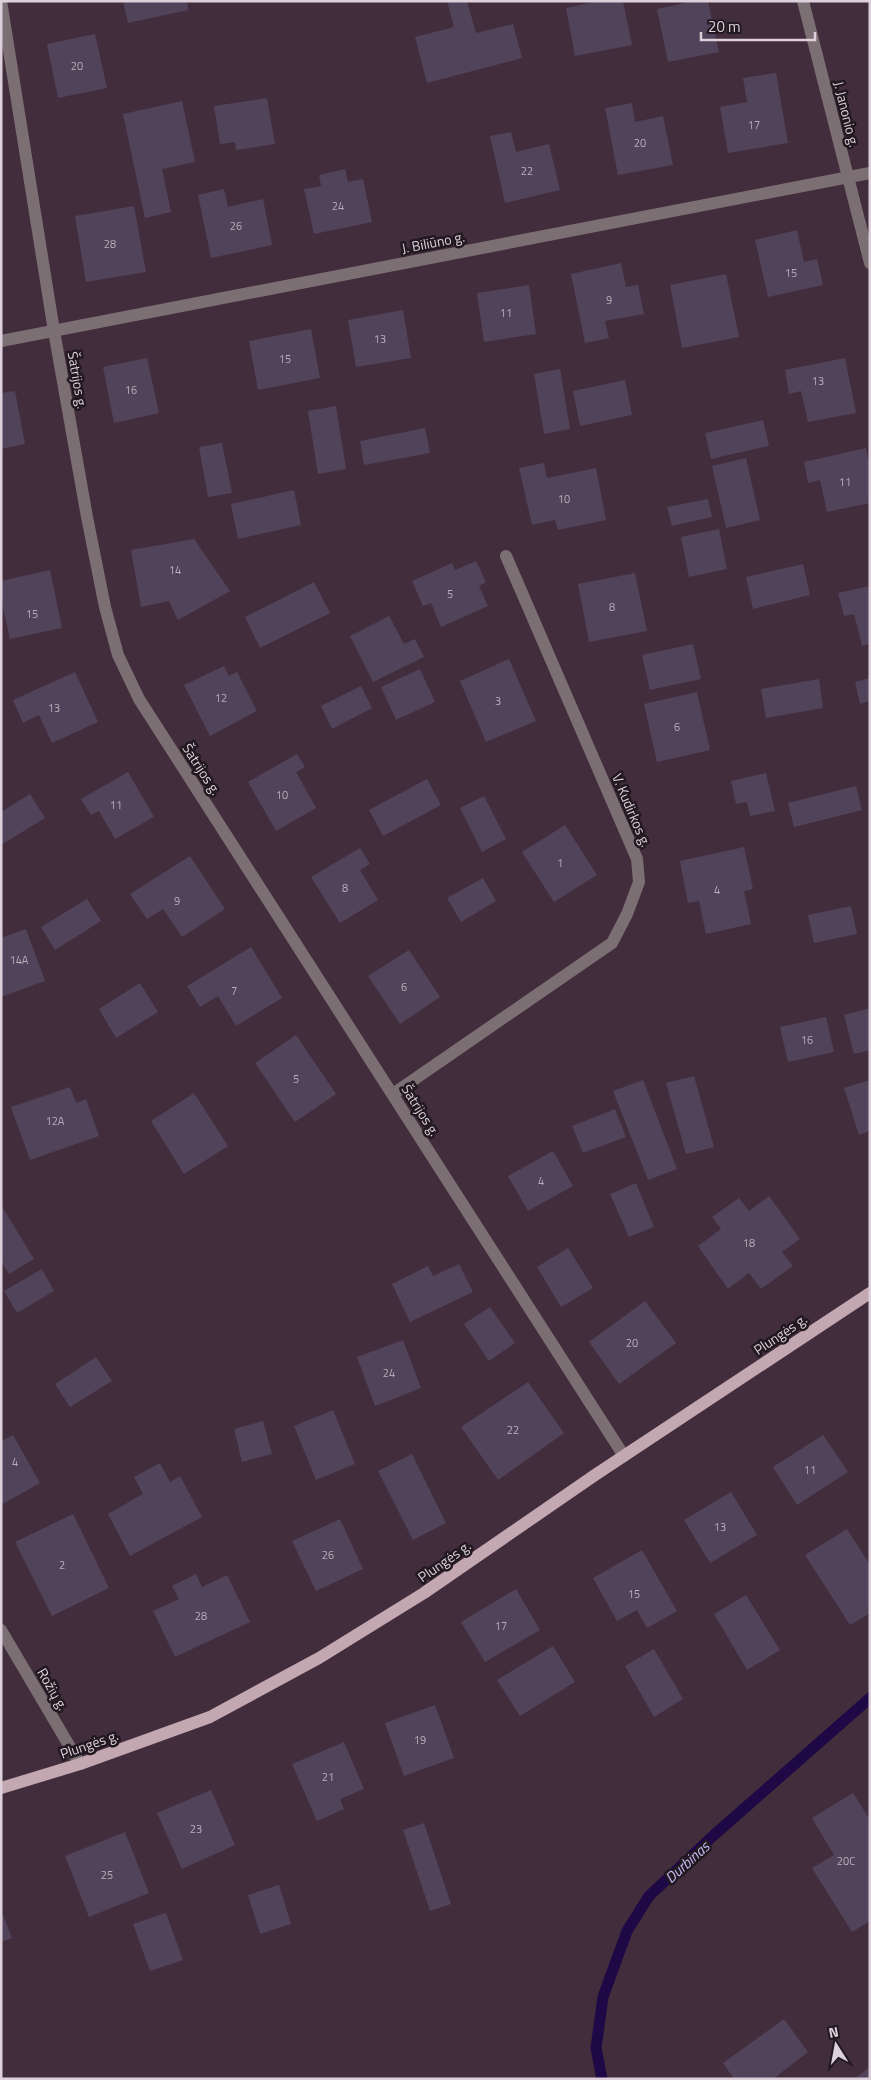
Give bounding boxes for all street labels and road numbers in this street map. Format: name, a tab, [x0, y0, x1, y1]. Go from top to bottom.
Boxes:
street label: J. Janonio g.	[829, 79, 865, 149]
street label: J. Biliūno g.	[400, 226, 466, 258]
street label: Šatrijos g.	[63, 350, 93, 410]
street label: Šatrijos g.	[177, 739, 227, 799]
street label: V. Kudirkos g.	[607, 770, 657, 850]
street label: Šatrijos g.	[397, 1080, 445, 1140]
street label: Plungės g.	[749, 1308, 811, 1360]
street label: Plungės g.	[413, 1535, 475, 1587]
street label: Rožių g.	[32, 1664, 74, 1714]
street label: Plungės g.	[57, 1724, 121, 1764]

